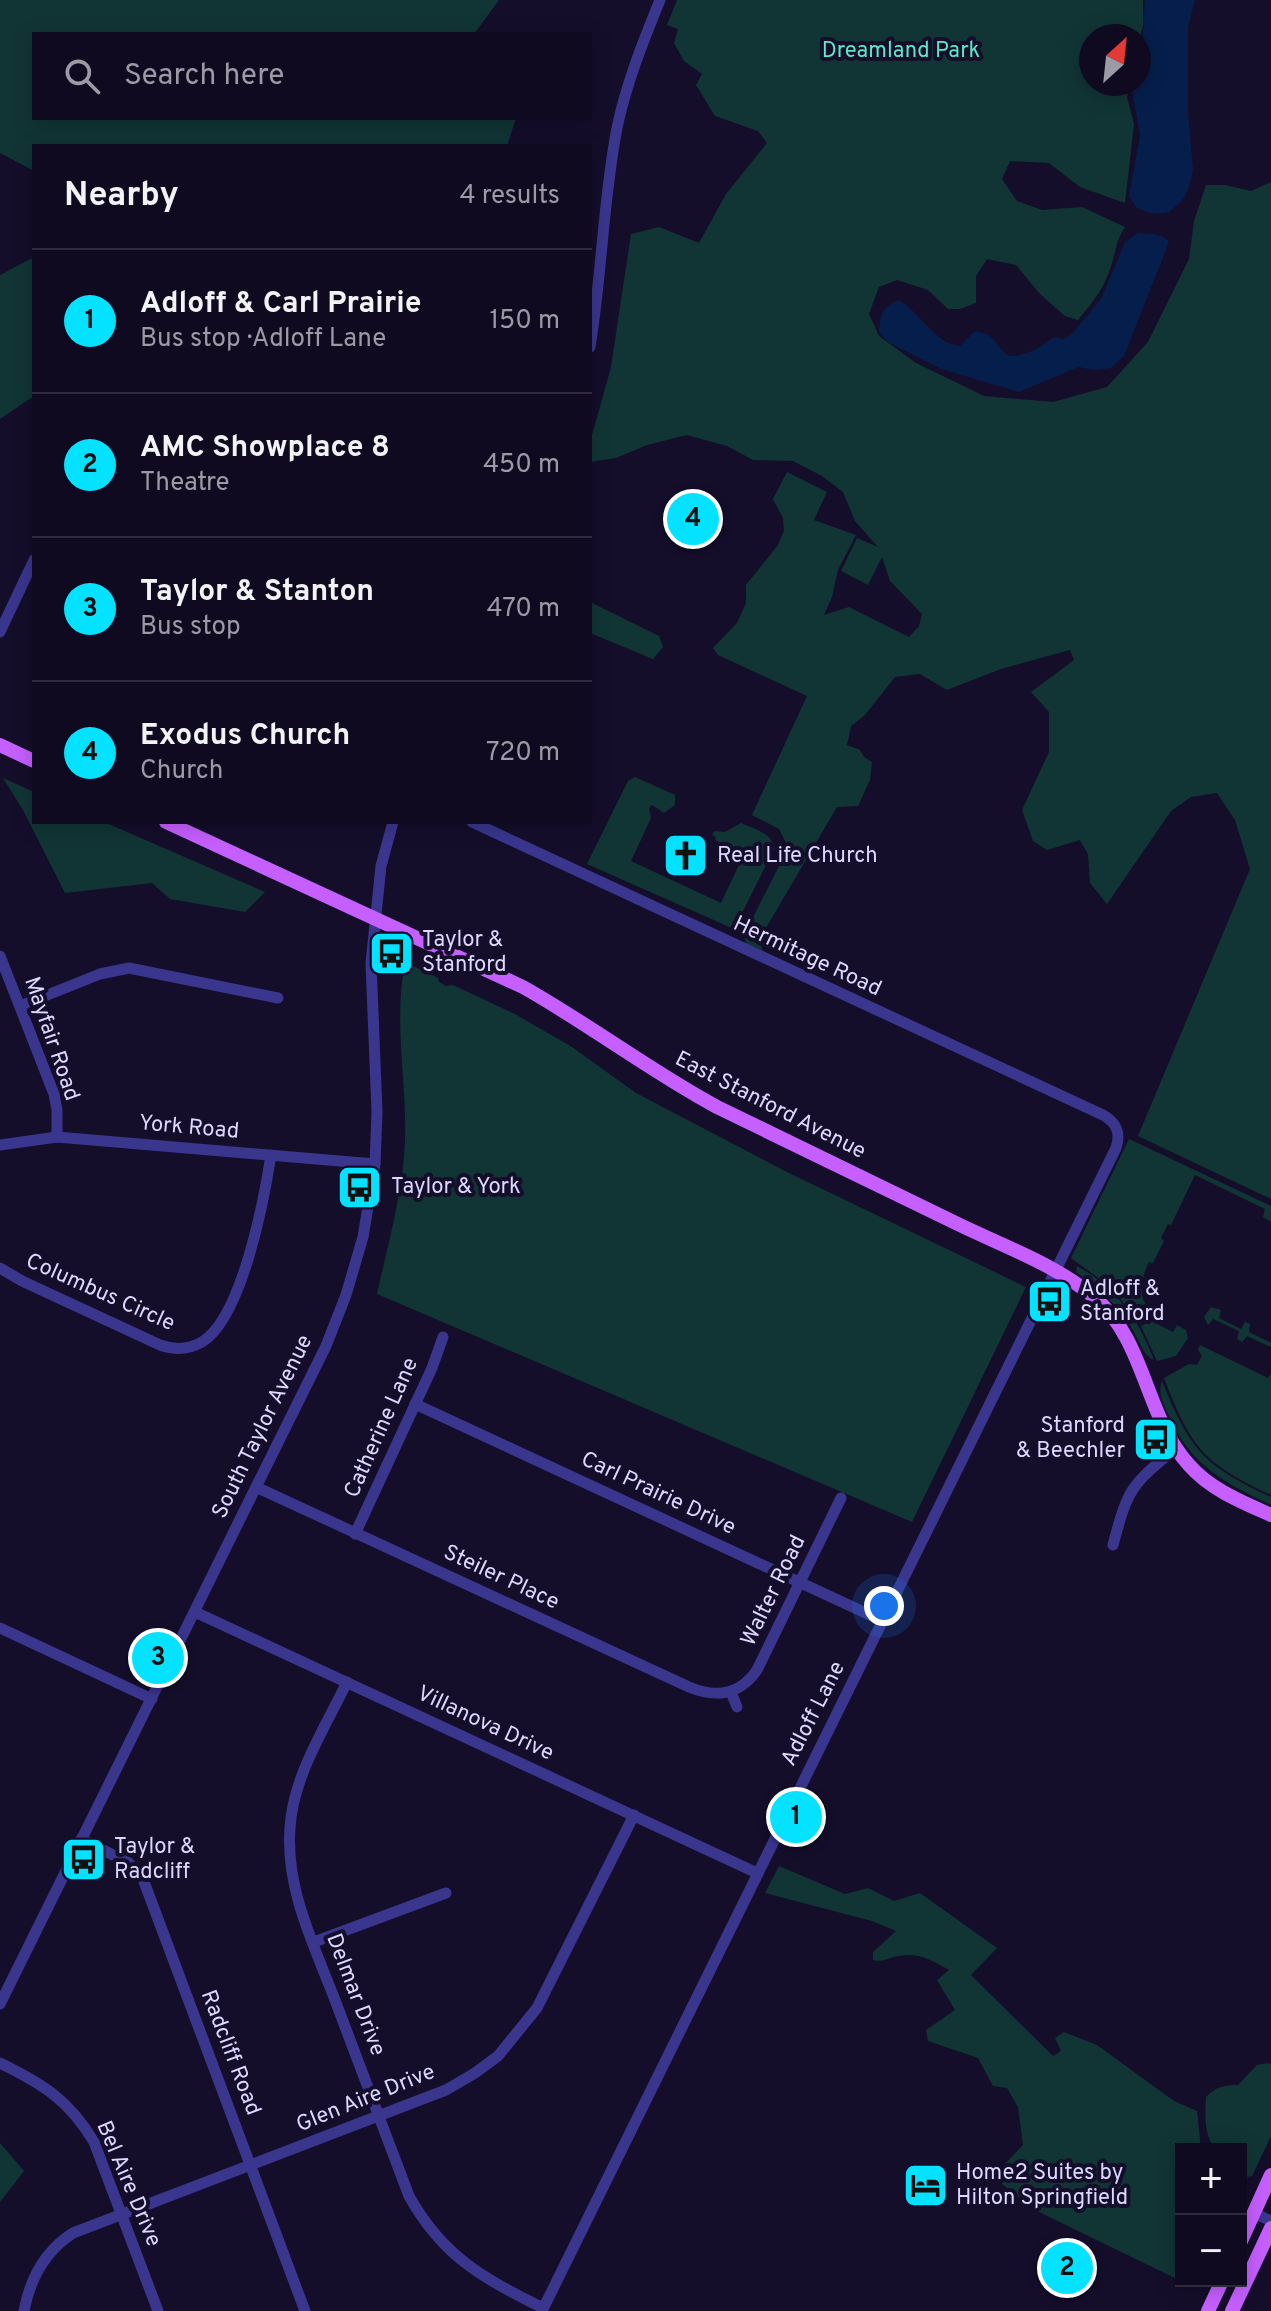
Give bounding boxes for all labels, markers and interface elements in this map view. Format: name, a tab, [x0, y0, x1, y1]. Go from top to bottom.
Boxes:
north arrow	[1079, 24, 1151, 96]
search box	[32, 32, 592, 120]
park label: Dreamland Park	[822, 38, 980, 65]
icon: search	[60, 54, 104, 98]
text: Search here	[124, 58, 284, 95]
text: Nearby	[64, 175, 179, 218]
text: 4 results	[459, 180, 560, 213]
text: Adloff & Carl Prairie	[140, 286, 421, 323]
text: 1	[85, 305, 95, 338]
text: 150 m	[489, 305, 560, 338]
text: Bus stop · Adloff Lane	[140, 323, 386, 356]
text: AMC Showplace 8	[140, 430, 390, 467]
text: 2	[82, 449, 98, 482]
text: 450 m	[483, 449, 560, 482]
text: Theatre	[140, 467, 230, 500]
pin: 4	[667, 489, 719, 549]
text: Taylor & Stanton	[140, 574, 374, 611]
text: 3	[82, 593, 98, 626]
text: 470 m	[486, 593, 560, 626]
text: Bus stop	[140, 611, 241, 644]
text: Exodus Church	[140, 718, 350, 755]
text: 4	[82, 737, 98, 770]
text: 720 m	[486, 737, 560, 770]
text: Church	[140, 755, 223, 788]
church icon: Real Life Church	[662, 832, 710, 880]
place label: Real Life Church	[717, 843, 878, 870]
street label: Hermitage Road	[729, 911, 885, 1003]
place label: Taylor & Stanford	[422, 927, 507, 979]
bus stop icon: Taylor & Stanford	[367, 929, 415, 977]
street label: Mayfair Road	[17, 973, 85, 1105]
street label: East Stanford Avenue	[670, 1046, 870, 1166]
street label: York Road	[138, 1110, 240, 1146]
bus stop icon: Taylor & York	[336, 1163, 384, 1211]
place label: Taylor & York	[391, 1174, 521, 1201]
street label: Columbus Circle	[21, 1248, 179, 1338]
place label: Adloff & Stanford	[1080, 1276, 1165, 1328]
bus stop icon: Adloff & Stanford	[1025, 1278, 1073, 1326]
street label: South Taylor Avenue	[207, 1331, 319, 1523]
street label: Catherine Lane	[339, 1354, 425, 1502]
place label: Stanford & Beechler	[1016, 1413, 1125, 1465]
bus stop icon: Stanford & Beechler	[1132, 1415, 1180, 1463]
street label: Carl Prairie Drive	[576, 1446, 740, 1542]
street label: Walter Road	[736, 1531, 812, 1651]
street label: Steiler Place	[439, 1539, 563, 1617]
your location	[864, 1586, 904, 1626]
pin: 3	[132, 1628, 184, 1688]
street label: Adloff Lane	[776, 1657, 852, 1771]
street label: Villanova Drive	[412, 1681, 558, 1767]
pin: 1	[770, 1787, 822, 1847]
place label: Taylor & Radcliff	[114, 1834, 195, 1886]
bus stop icon: Taylor & Radcliff	[59, 1836, 107, 1884]
street label: Delmar Drive	[319, 1930, 391, 2060]
street label: Radcliff Road	[194, 1987, 266, 2119]
street label: Glen Aire Drive	[293, 2059, 439, 2139]
street label: Bel Aire Drive	[89, 2117, 167, 2251]
map controls	[1175, 2143, 1247, 2287]
button: +	[1175, 2143, 1247, 2215]
place label: Home2 Suites by Hilton Springfield	[956, 2160, 1128, 2212]
hotel icon: Home2 Suites by Hilton Springfield	[901, 2162, 949, 2210]
button: −	[1175, 2215, 1247, 2287]
pin: 2	[1041, 2238, 1093, 2298]

